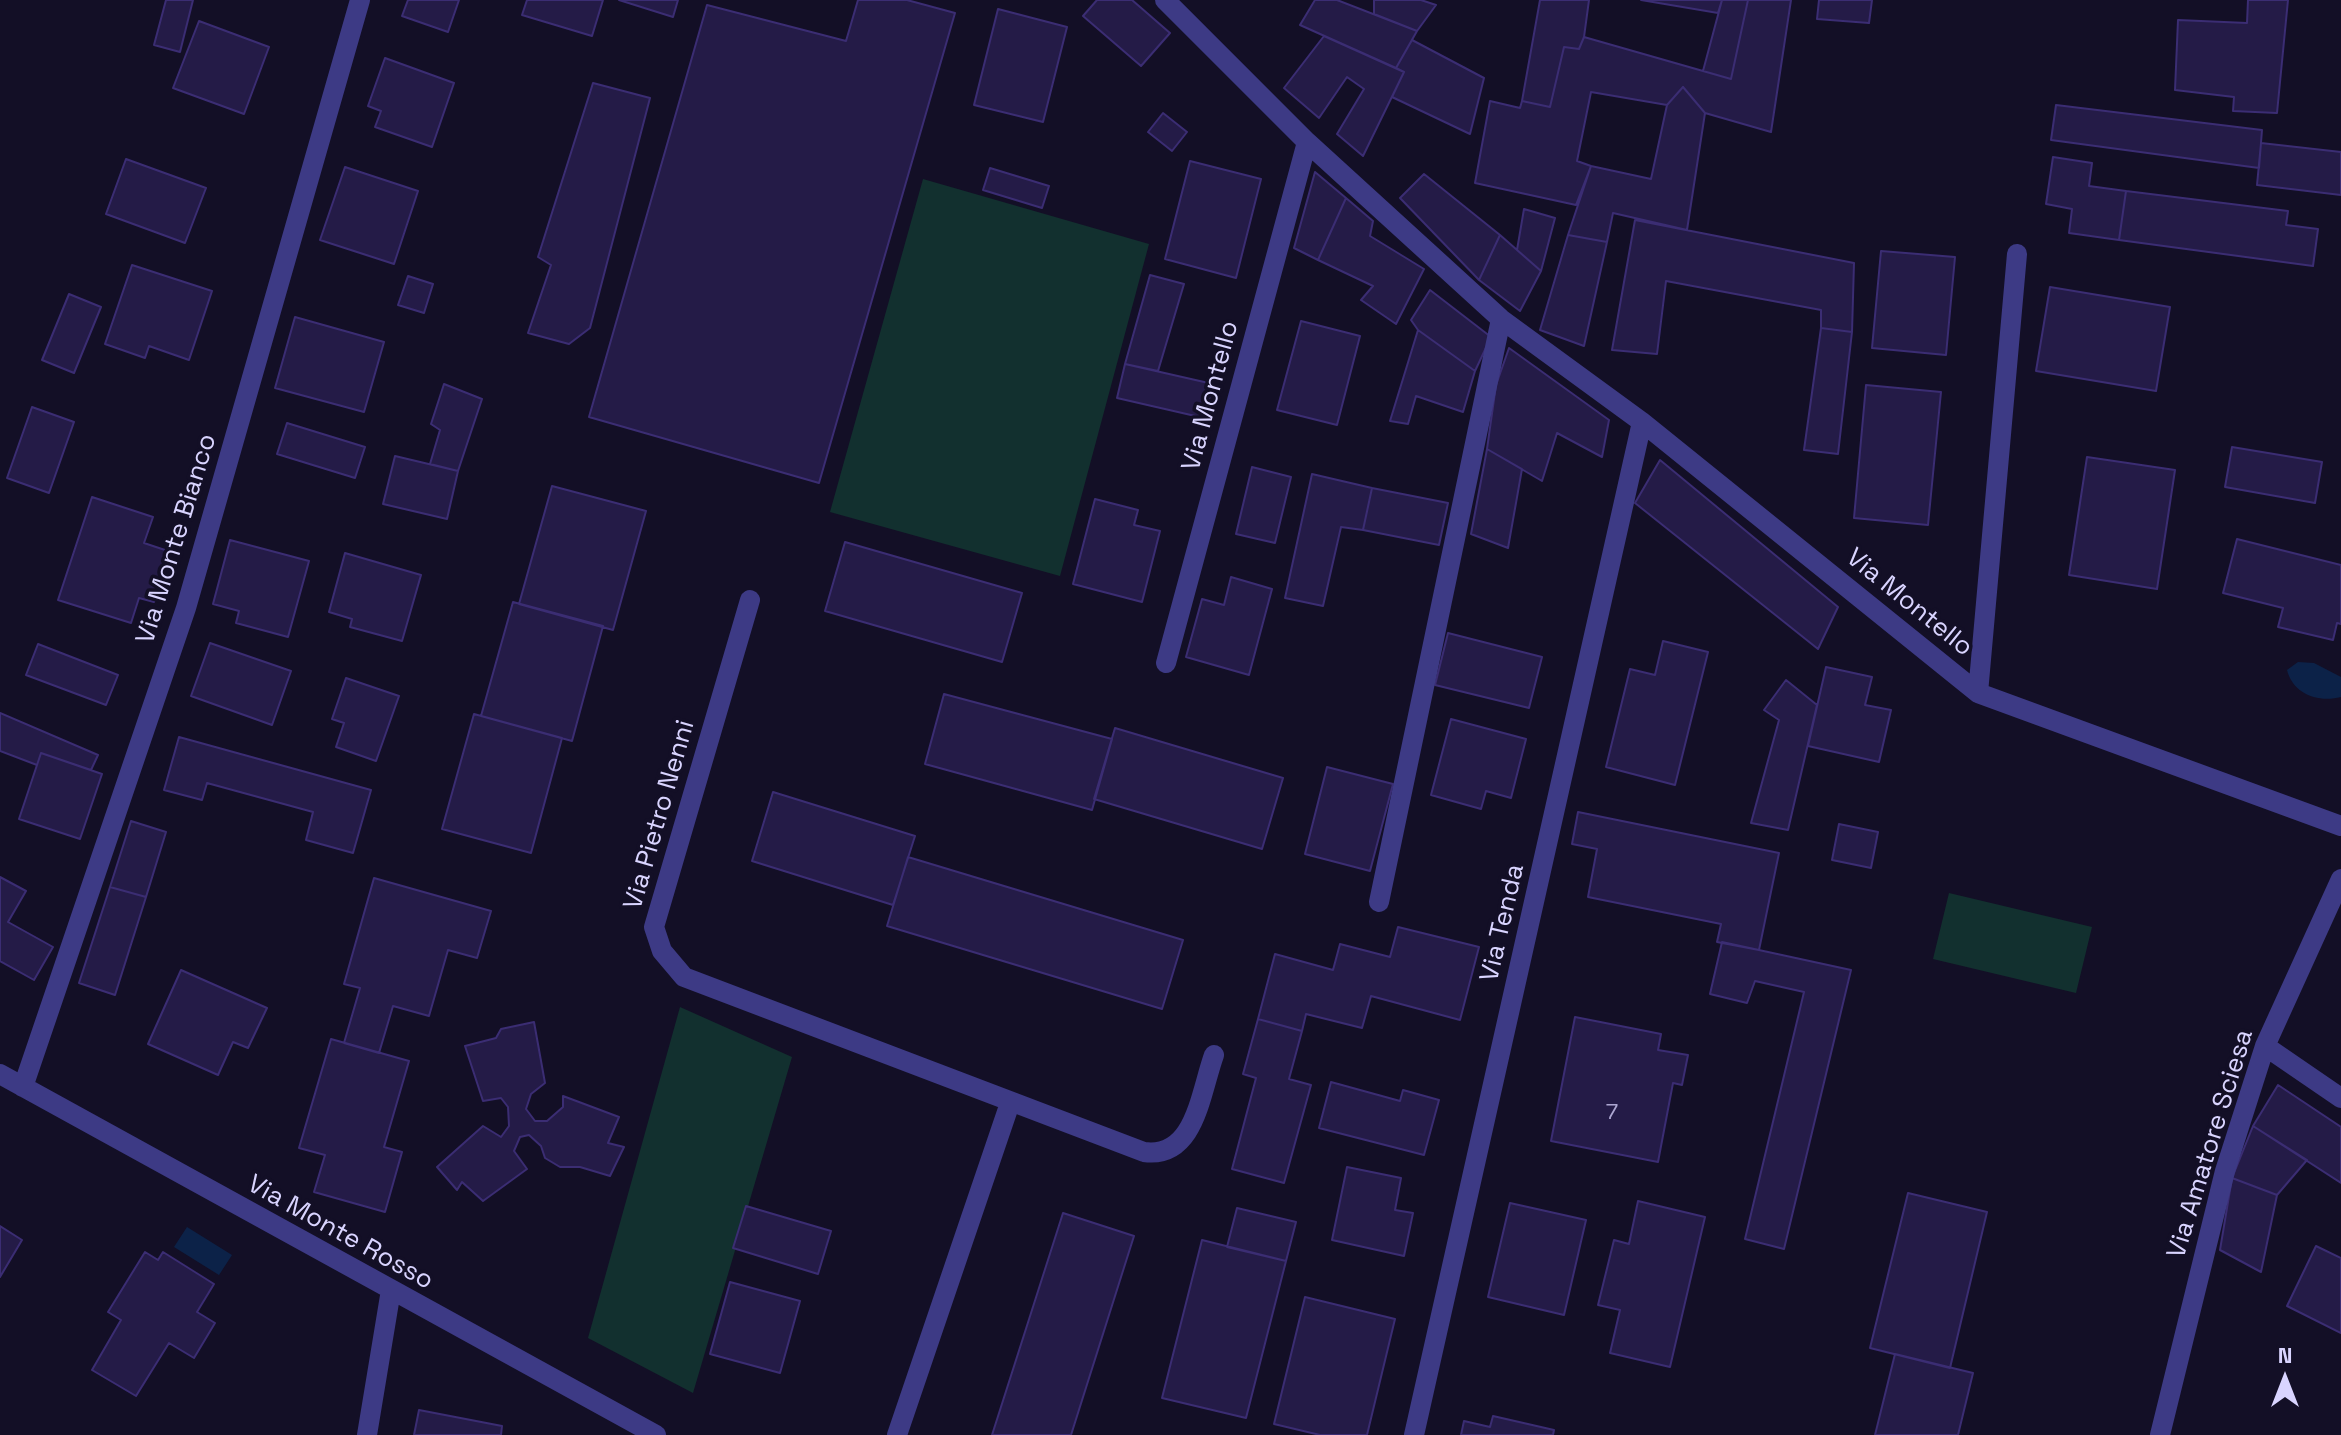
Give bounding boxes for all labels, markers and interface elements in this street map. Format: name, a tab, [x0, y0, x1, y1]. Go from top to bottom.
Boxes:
street label: Via Montello	[1176, 318, 1246, 474]
street label: Via Monte Bianco	[130, 430, 224, 648]
street label: Via Montello	[1839, 542, 1979, 664]
street label: Via Pietro Nenni	[618, 717, 702, 913]
street label: Via Tenda	[1474, 861, 1532, 985]
street label: Via Amatore Sciesa	[2161, 1026, 2261, 1262]
house number: 7	[1606, 1100, 1618, 1126]
street label: Via Monte Rosso	[242, 1169, 438, 1297]
north arrow	[2245, 1339, 2325, 1419]
text: N	[2278, 1341, 2292, 1369]

